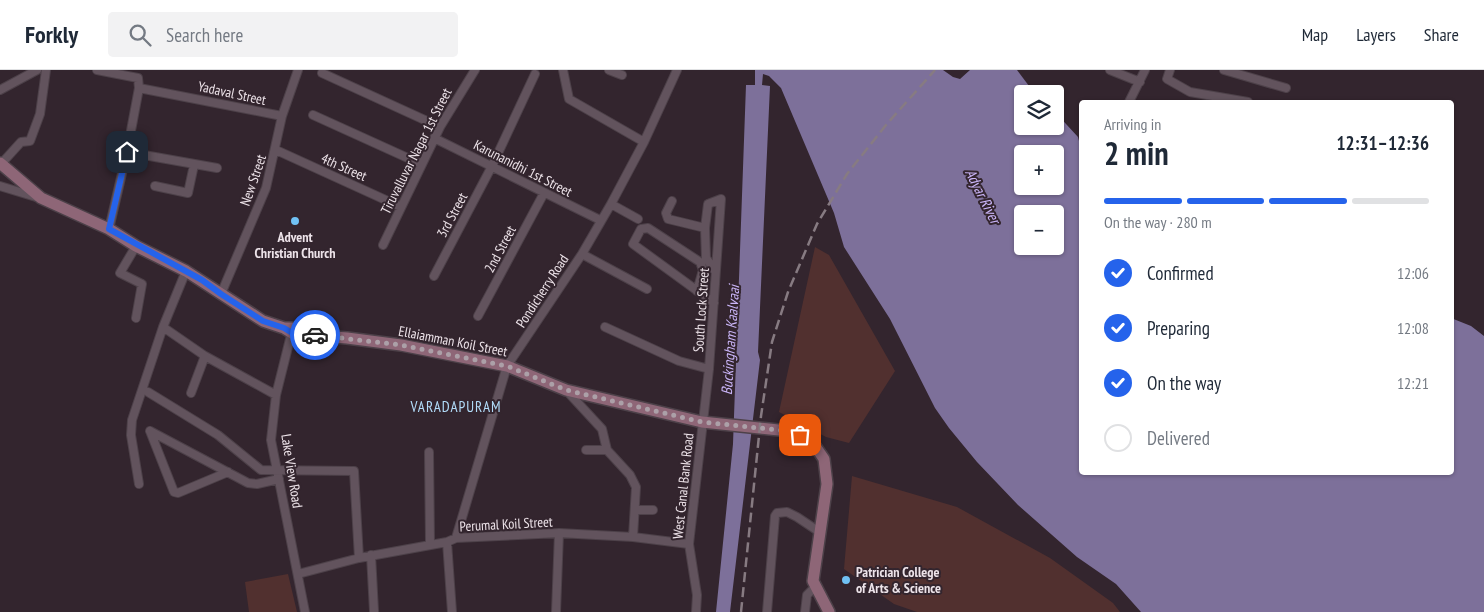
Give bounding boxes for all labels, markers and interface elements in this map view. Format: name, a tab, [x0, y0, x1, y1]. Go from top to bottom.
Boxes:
search box	[108, 12, 458, 57]
text: Forkly	[25, 19, 78, 50]
icon: search	[126, 21, 154, 49]
text: Search here	[166, 23, 243, 47]
text: Map	[1302, 23, 1328, 46]
text: Layers	[1356, 23, 1396, 46]
text: Share	[1424, 23, 1459, 46]
street label: Yadaval Street	[196, 77, 268, 109]
street label: Tiruvalluvar Nagar 1st Street	[376, 85, 456, 217]
map controls	[1014, 85, 1064, 255]
button: layers	[1014, 85, 1064, 135]
text: Arriving in	[1104, 114, 1161, 134]
pin	[106, 131, 148, 173]
text: 12:31–12:36	[1336, 131, 1429, 155]
text: 2 min	[1104, 132, 1169, 174]
street label: Karunanidhi 1st Street	[471, 135, 575, 201]
icon: home	[113, 138, 141, 166]
button: +	[1014, 145, 1064, 195]
street label: 4th Street	[318, 149, 370, 185]
street label: New Street	[236, 152, 270, 208]
water label: Adyar River	[961, 165, 1006, 228]
street label: 3rd Street	[433, 189, 471, 240]
button: −	[1014, 205, 1064, 255]
text: On the way · 280 m	[1104, 212, 1212, 232]
marker: Advent Christian Church	[289, 215, 301, 227]
street label: 2nd Street	[480, 222, 520, 276]
place label: Advent Christian Church	[254, 228, 336, 262]
street label: Pondicherry Road	[512, 251, 572, 331]
icon: check	[1104, 259, 1132, 287]
text: Confirmed	[1147, 261, 1214, 285]
text: 12:06	[1397, 263, 1429, 283]
street label: South Lock Street	[689, 267, 713, 353]
water label: Buckingham Kaalvaai	[717, 283, 743, 396]
courier	[290, 310, 340, 360]
icon: check	[1104, 314, 1132, 342]
text: Preparing	[1147, 316, 1210, 340]
text: 12:08	[1397, 318, 1429, 338]
icon: car	[301, 321, 329, 349]
street label: Ellaiamman Koil Street	[397, 322, 509, 360]
icon: check	[1104, 369, 1132, 397]
text: On the way	[1147, 371, 1221, 395]
text: 12:21	[1397, 373, 1429, 393]
district label: VARADAPURAM	[409, 397, 502, 416]
pin	[779, 414, 821, 456]
icon: bag	[786, 421, 814, 449]
text: Delivered	[1147, 426, 1210, 450]
street label: West Canal Bank Road	[668, 432, 698, 540]
street label: Lake View Road	[277, 433, 307, 509]
street label: Perumal Koil Street	[459, 513, 553, 535]
place label: Patrician College of Arts & Science	[856, 563, 941, 597]
marker: Patrician College of Arts & Science	[840, 574, 852, 586]

